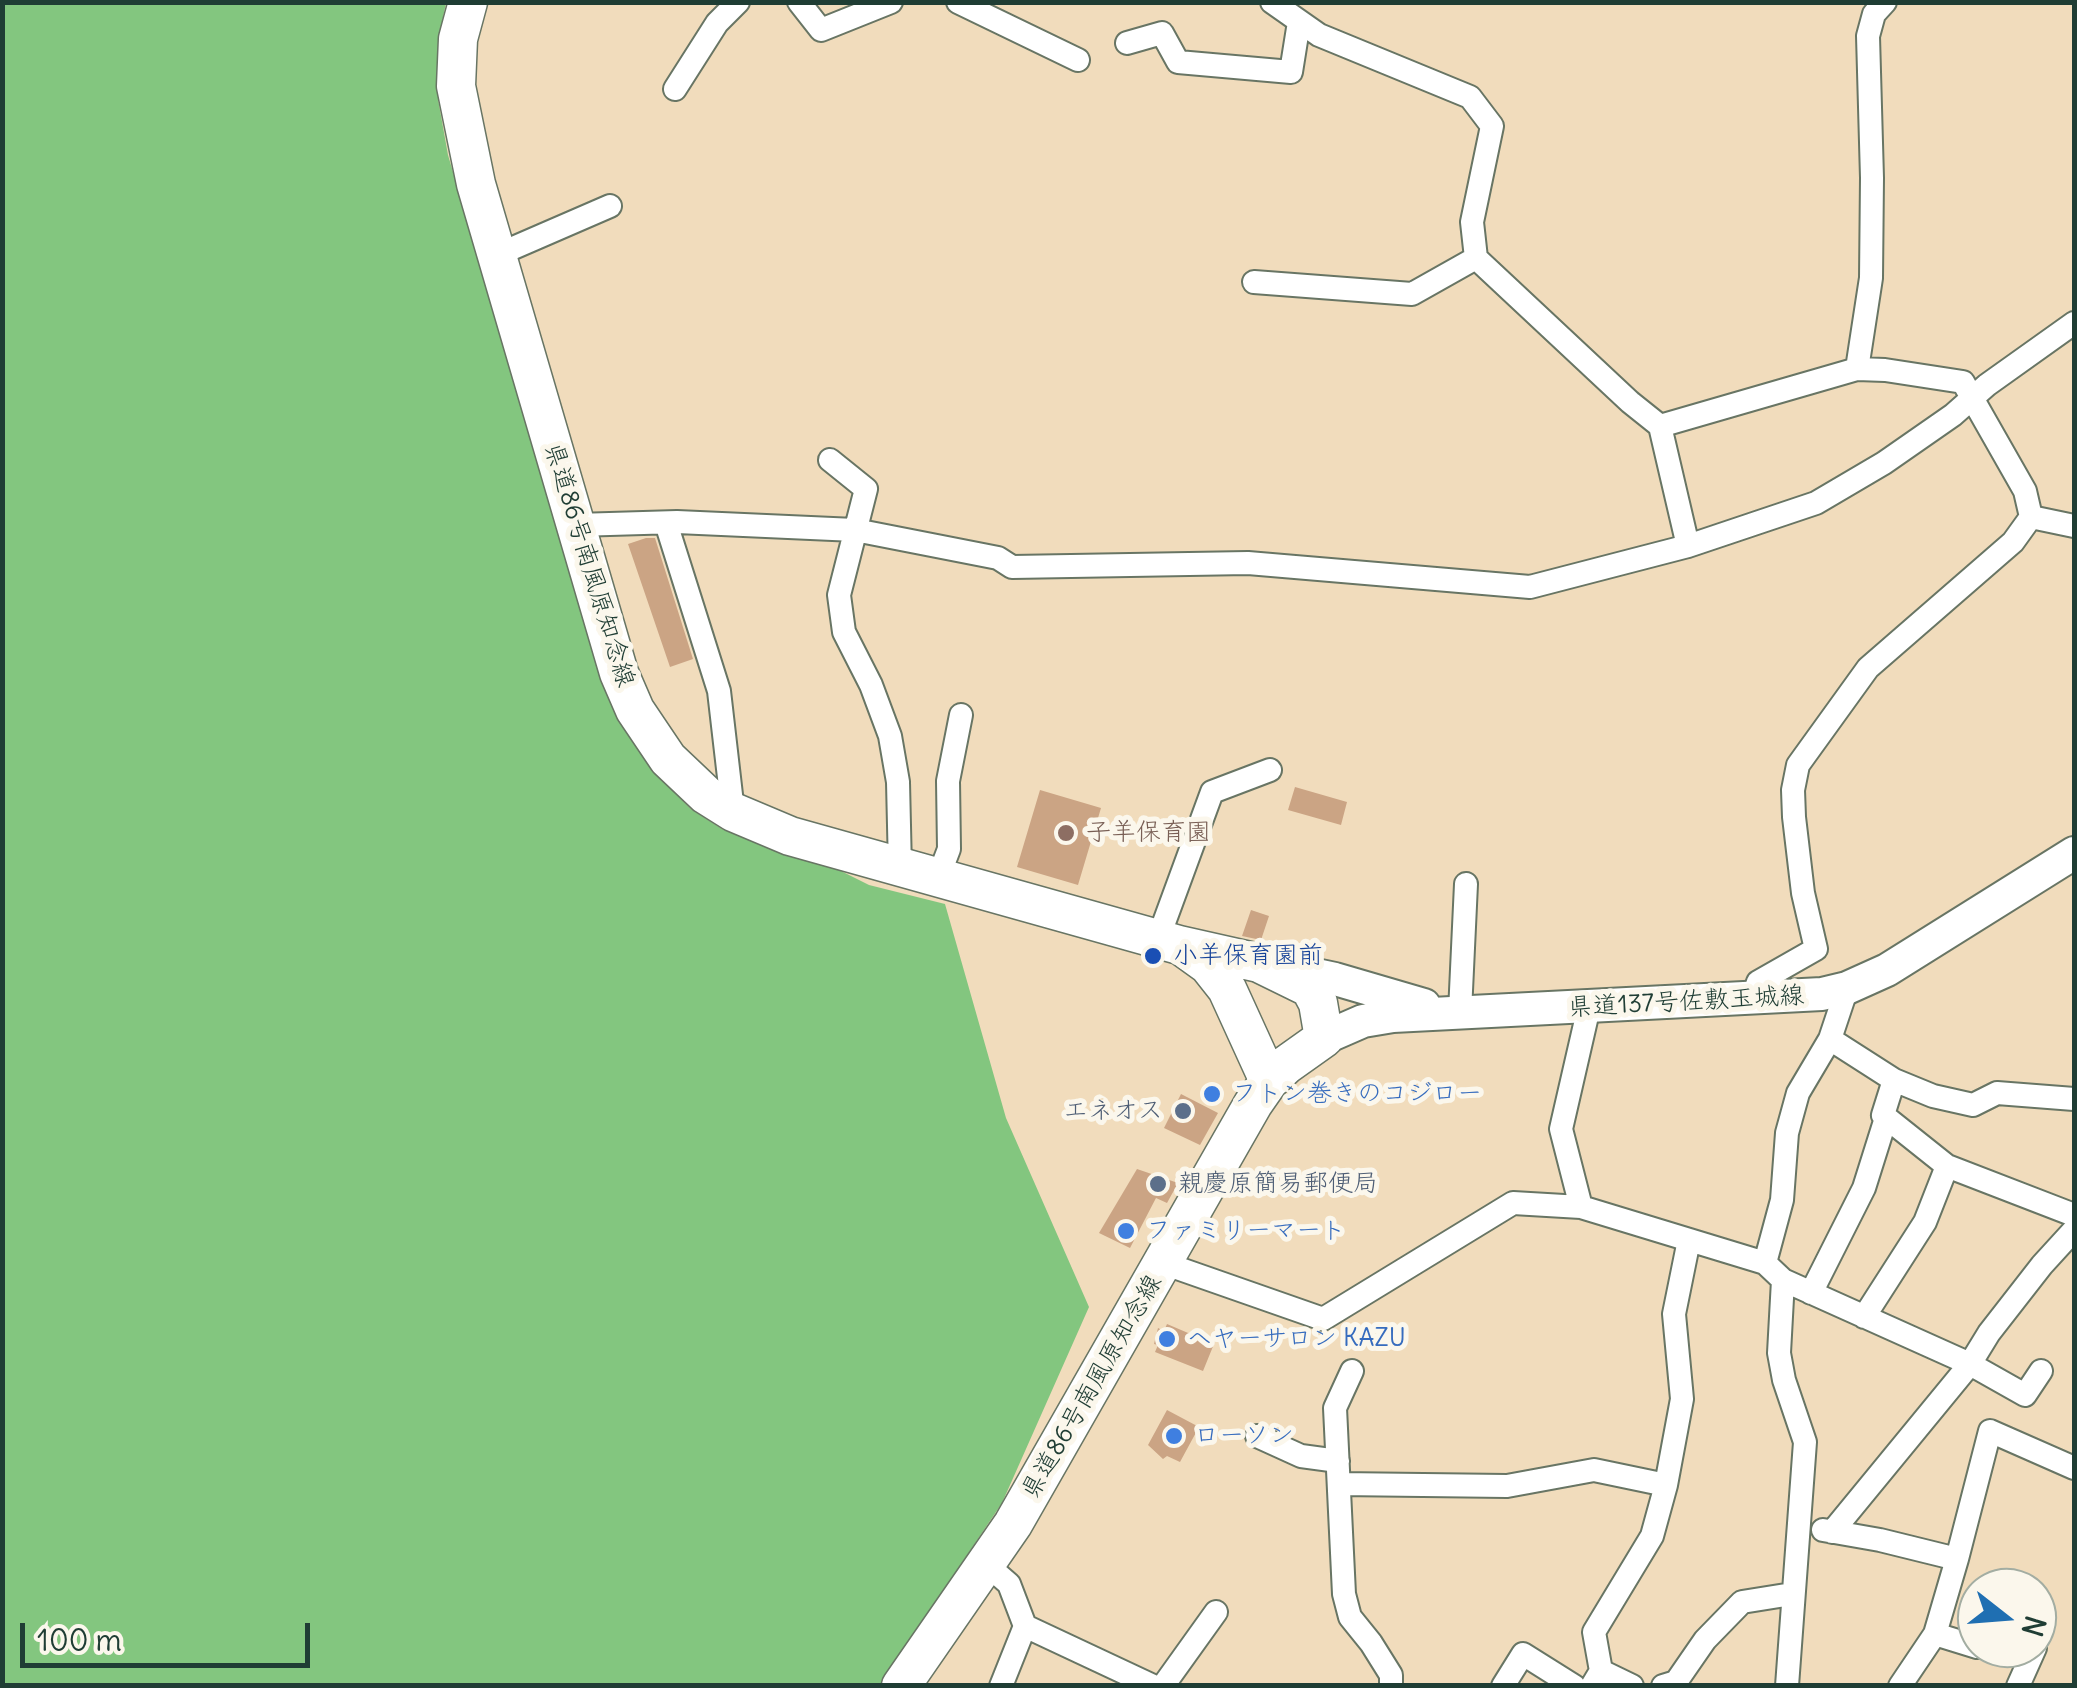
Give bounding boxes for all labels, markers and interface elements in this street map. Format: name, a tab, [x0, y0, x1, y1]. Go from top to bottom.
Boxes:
street label: 県道86号南風原知念線	[538, 439, 640, 691]
place label: 子羊保育園	[1086, 818, 1211, 848]
marker: 子羊保育園	[1055, 822, 1077, 844]
place label: 小羊保育園前	[1173, 941, 1323, 971]
marker: 小羊保育園前	[1142, 945, 1164, 967]
street label: 県道137号佐敷玉城線	[1567, 981, 1805, 1023]
place label: フトン巻きのコジロー	[1232, 1079, 1482, 1109]
marker: フトン巻きのコジロー	[1201, 1083, 1223, 1105]
place label: エネオス	[1063, 1096, 1163, 1126]
marker: エネオス	[1172, 1100, 1194, 1122]
place label: 親慶原簡易郵便局	[1178, 1169, 1378, 1199]
marker: 親慶原簡易郵便局	[1147, 1173, 1169, 1195]
place label: ファミリーマート	[1146, 1216, 1346, 1246]
marker: ファミリーマート	[1115, 1220, 1137, 1242]
street label: 県道86号南風原知念線	[1016, 1270, 1168, 1504]
place label: ヘヤーサロン KAZU	[1187, 1324, 1406, 1354]
marker: ヘヤーサロン KAZU	[1156, 1328, 1178, 1350]
place label: ローソン	[1194, 1421, 1294, 1451]
marker: ローソン	[1163, 1425, 1185, 1447]
north arrow	[1957, 1568, 2057, 1668]
scale bar	[25, 1603, 315, 1665]
text: N	[2014, 1612, 2054, 1641]
text: 100 m	[37, 1621, 122, 1659]

